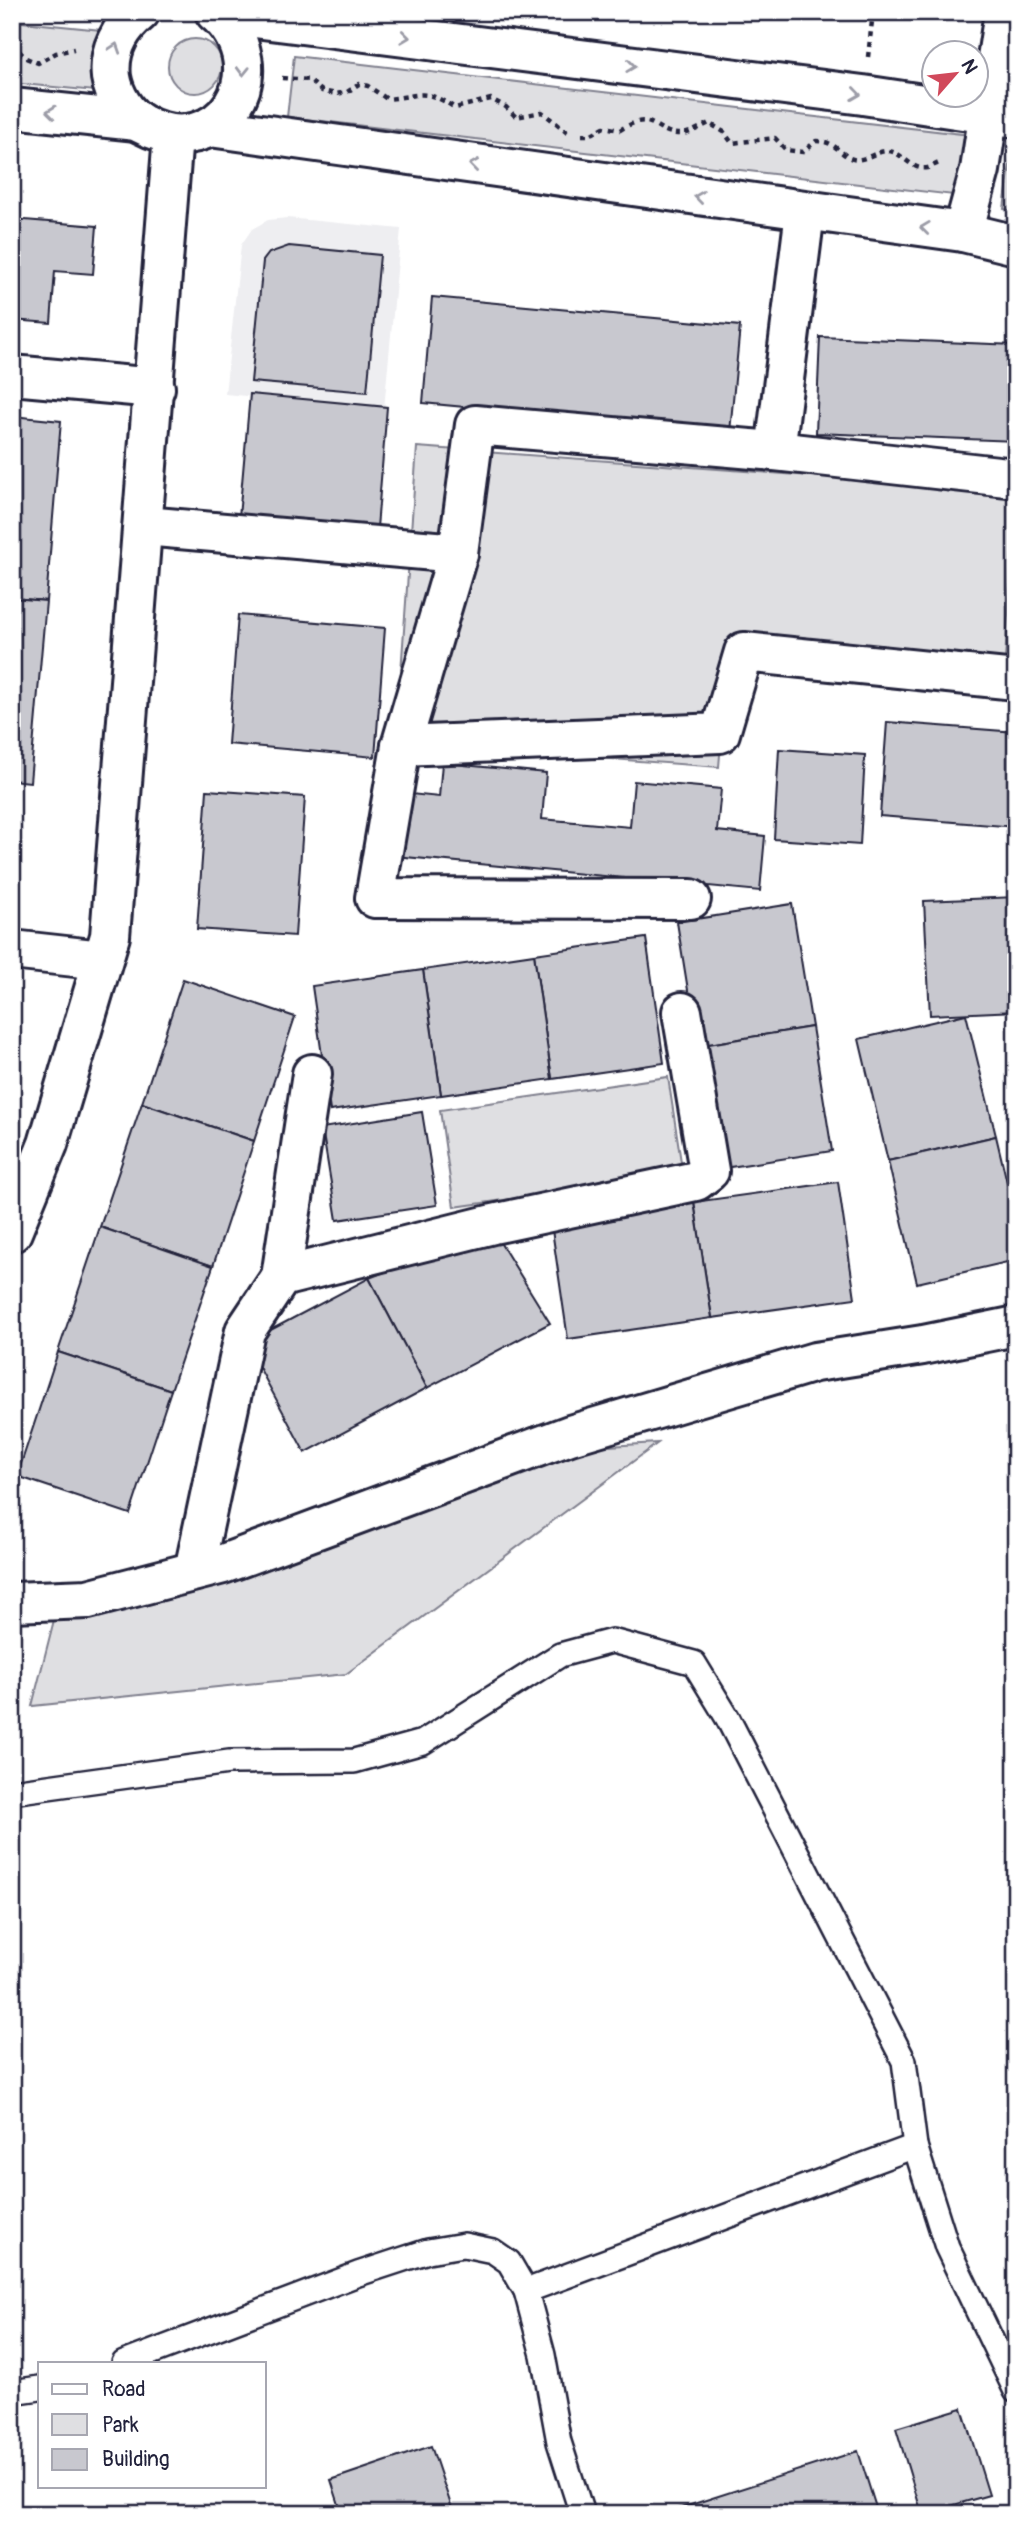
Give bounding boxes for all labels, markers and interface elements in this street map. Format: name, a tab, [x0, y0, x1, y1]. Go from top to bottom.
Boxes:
one-way arrow	[399, 29, 411, 44]
north arrow	[920, 38, 990, 108]
one-way arrow	[107, 43, 121, 55]
text: N	[956, 55, 983, 78]
one-way arrow	[625, 58, 636, 73]
one-way arrow	[235, 66, 251, 77]
one-way arrow	[850, 87, 862, 102]
one-way arrow	[45, 104, 56, 119]
one-way arrow	[468, 157, 480, 172]
one-way arrow	[694, 190, 705, 205]
one-way arrow	[919, 220, 931, 235]
legend	[38, 2362, 266, 2488]
text: Road	[102, 2376, 146, 2403]
text: Park	[102, 2412, 139, 2439]
text: Building	[102, 2446, 169, 2473]

